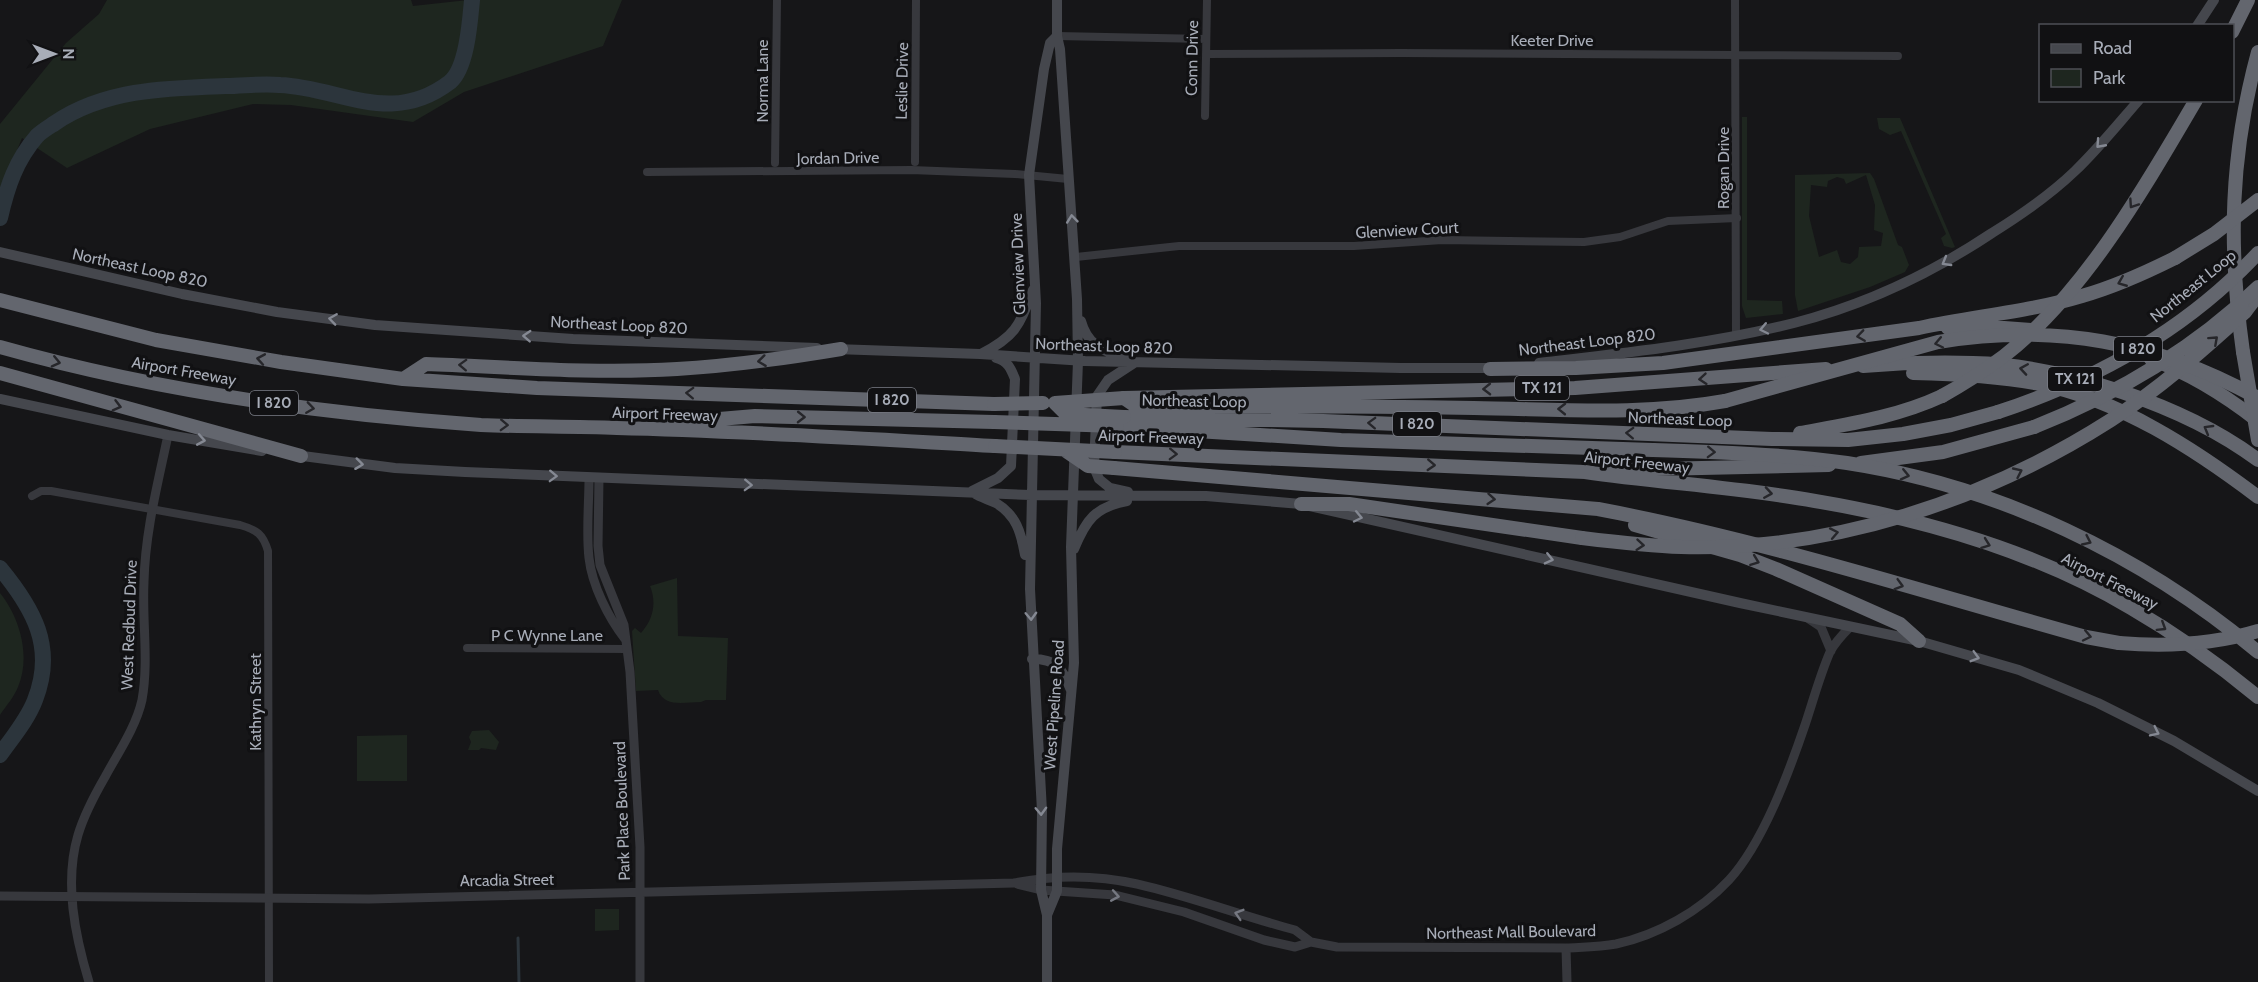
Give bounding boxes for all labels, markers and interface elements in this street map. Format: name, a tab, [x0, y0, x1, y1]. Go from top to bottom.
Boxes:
street label: Conn Drive	[1182, 20, 1202, 96]
north arrow	[24, 24, 84, 84]
legend	[2039, 24, 2234, 102]
street label: Keeter Drive	[1511, 31, 1593, 50]
text: Road	[2093, 37, 2132, 59]
street label: Norma Lane	[753, 39, 772, 123]
street label: Leslie Drive	[892, 42, 912, 120]
text: N	[59, 48, 78, 60]
text: Park	[2093, 67, 2126, 89]
street label: Rogan Drive	[1714, 127, 1733, 209]
one-way arrow	[2096, 137, 2107, 147]
street label: Jordan Drive	[796, 148, 879, 168]
one-way arrow	[2128, 198, 2140, 208]
street label: Glenview Drive	[1007, 213, 1029, 315]
one-way arrow	[1066, 214, 1079, 223]
street label: Glenview Court	[1355, 218, 1460, 242]
street label: Northeast Loop 820	[71, 244, 209, 292]
street label: Northeast Loop	[2146, 246, 2240, 326]
one-way arrow	[1942, 255, 1952, 266]
one-way arrow	[2117, 275, 2128, 287]
street label: Northeast Loop 820	[550, 312, 688, 338]
one-way arrow	[329, 314, 338, 326]
one-way arrow	[1759, 322, 1769, 335]
street label: Northeast Loop 820	[1518, 324, 1656, 360]
one-way arrow	[523, 329, 532, 342]
one-way arrow	[1857, 330, 1866, 342]
street label: Northeast Loop 820	[1035, 334, 1173, 358]
one-way arrow	[1934, 335, 1944, 348]
one-way arrow	[2208, 336, 2218, 347]
road number: I 820	[2114, 337, 2162, 361]
street label: Airport Freeway	[130, 352, 238, 390]
one-way arrow	[257, 353, 266, 365]
one-way arrow	[758, 354, 767, 366]
one-way arrow	[51, 355, 61, 368]
one-way arrow	[458, 359, 467, 372]
one-way arrow	[2019, 363, 2029, 376]
road number: TX 121	[2048, 367, 2102, 391]
one-way arrow	[1698, 372, 1707, 385]
road number: TX 121	[1515, 376, 1569, 400]
one-way arrow	[1482, 383, 1491, 395]
one-way arrow	[685, 387, 694, 400]
road number: I 820	[868, 388, 916, 412]
road number: I 820	[250, 391, 298, 415]
street label: Northeast Loop	[1141, 391, 1247, 411]
one-way arrow	[112, 398, 122, 411]
one-way arrow	[306, 402, 315, 414]
street label: Airport Freeway	[612, 403, 718, 425]
one-way arrow	[1557, 403, 1566, 416]
street label: Northeast Loop	[1627, 408, 1733, 430]
one-way arrow	[796, 411, 805, 423]
road number: I 820	[1393, 412, 1441, 436]
one-way arrow	[1367, 416, 1376, 429]
one-way arrow	[500, 419, 509, 432]
one-way arrow	[2204, 425, 2214, 437]
street label: Airport Freeway	[1098, 426, 1204, 448]
one-way arrow	[1625, 427, 1634, 439]
one-way arrow	[197, 434, 206, 446]
one-way arrow	[1707, 446, 1716, 459]
street label: Airport Freeway	[1583, 447, 1691, 477]
one-way arrow	[1169, 448, 1178, 461]
one-way arrow	[354, 457, 363, 469]
one-way arrow	[1427, 458, 1436, 471]
one-way arrow	[2012, 467, 2023, 479]
one-way arrow	[1899, 468, 1909, 481]
one-way arrow	[549, 470, 558, 483]
one-way arrow	[743, 479, 752, 491]
one-way arrow	[1763, 487, 1772, 499]
one-way arrow	[1486, 492, 1495, 505]
one-way arrow	[1353, 509, 1363, 522]
one-way arrow	[1829, 527, 1839, 540]
one-way arrow	[2081, 534, 2092, 546]
one-way arrow	[1980, 536, 1991, 549]
one-way arrow	[1635, 538, 1644, 551]
street label: Airport Freeway	[2058, 548, 2162, 614]
one-way arrow	[1544, 551, 1554, 564]
one-way arrow	[1749, 554, 1760, 566]
street label: West Redbud Drive	[117, 560, 141, 690]
one-way arrow	[1894, 577, 1904, 590]
one-way arrow	[1024, 612, 1037, 621]
one-way arrow	[2156, 620, 2166, 632]
street label: P C Wynne Lane	[491, 626, 603, 645]
one-way arrow	[2082, 629, 2092, 642]
street label: West Pipeline Road	[1040, 639, 1068, 771]
one-way arrow	[1969, 650, 1980, 662]
street label: Kathryn Street	[246, 653, 265, 751]
one-way arrow	[2149, 724, 2160, 736]
street label: Park Place Boulevard	[610, 741, 634, 881]
one-way arrow	[1035, 807, 1048, 816]
street label: Arcadia Street	[460, 870, 555, 890]
one-way arrow	[1111, 890, 1120, 902]
one-way arrow	[1234, 909, 1245, 922]
street label: Northeast Mall Boulevard	[1426, 921, 1596, 943]

